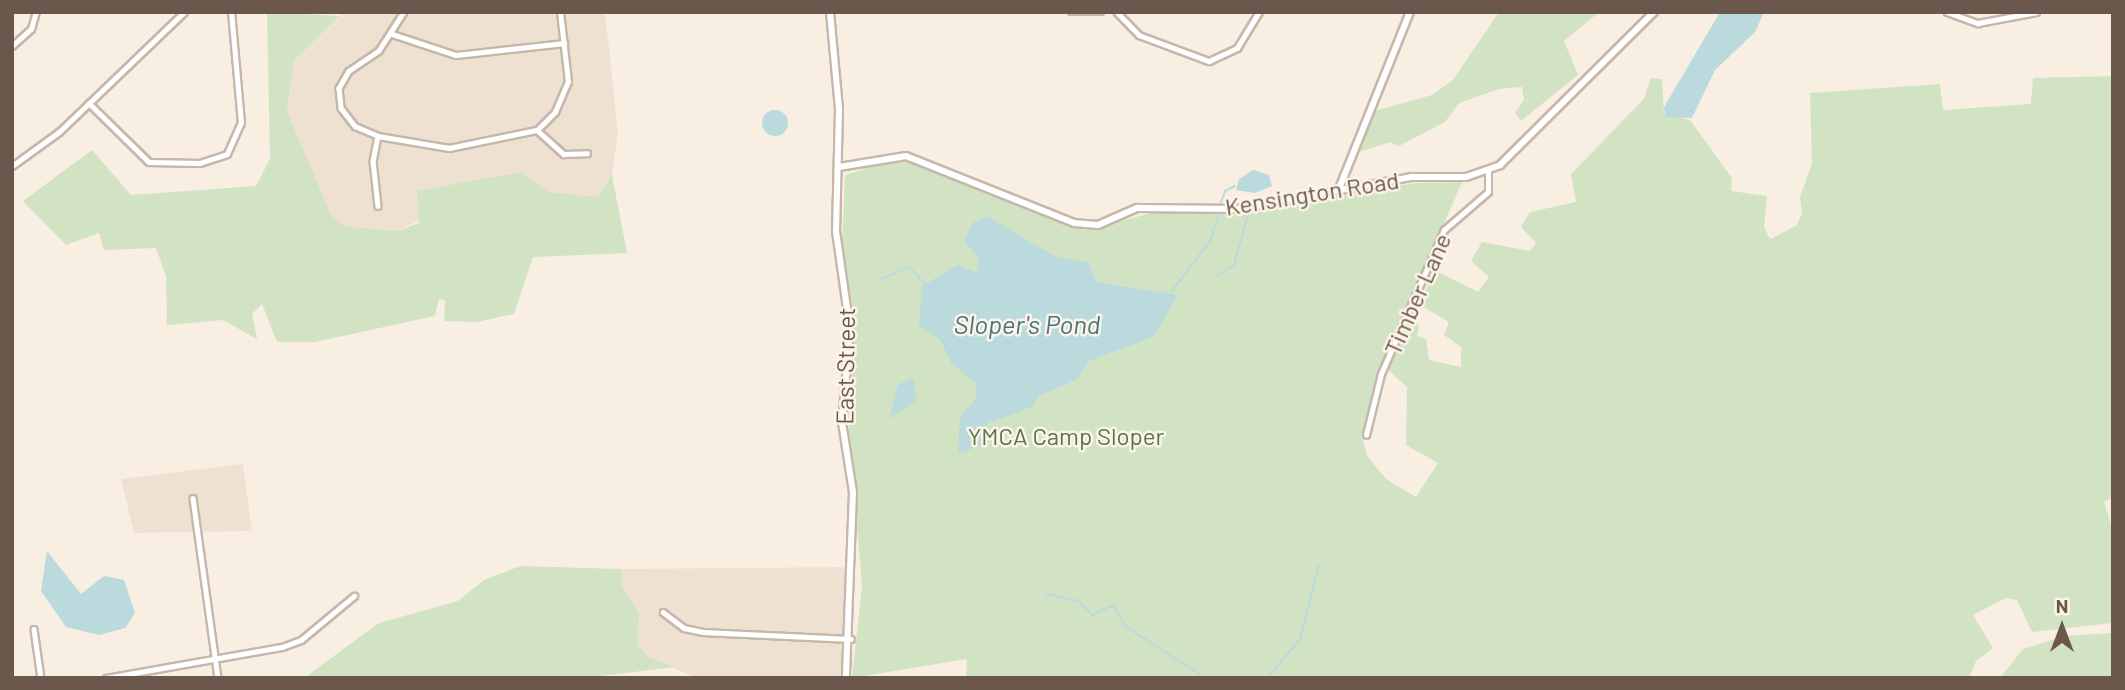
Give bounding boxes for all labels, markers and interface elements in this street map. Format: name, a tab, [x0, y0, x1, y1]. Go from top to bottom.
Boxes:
street label: Kensington Road	[1223, 165, 1401, 221]
street label: Timber Lane	[1377, 229, 1457, 359]
street label: East Street	[830, 307, 860, 425]
water label: Sloper's Pond	[954, 308, 1100, 340]
park label: YMCA Camp Sloper	[968, 422, 1164, 450]
north arrow	[2027, 592, 2097, 662]
text: N	[2056, 594, 2068, 617]

